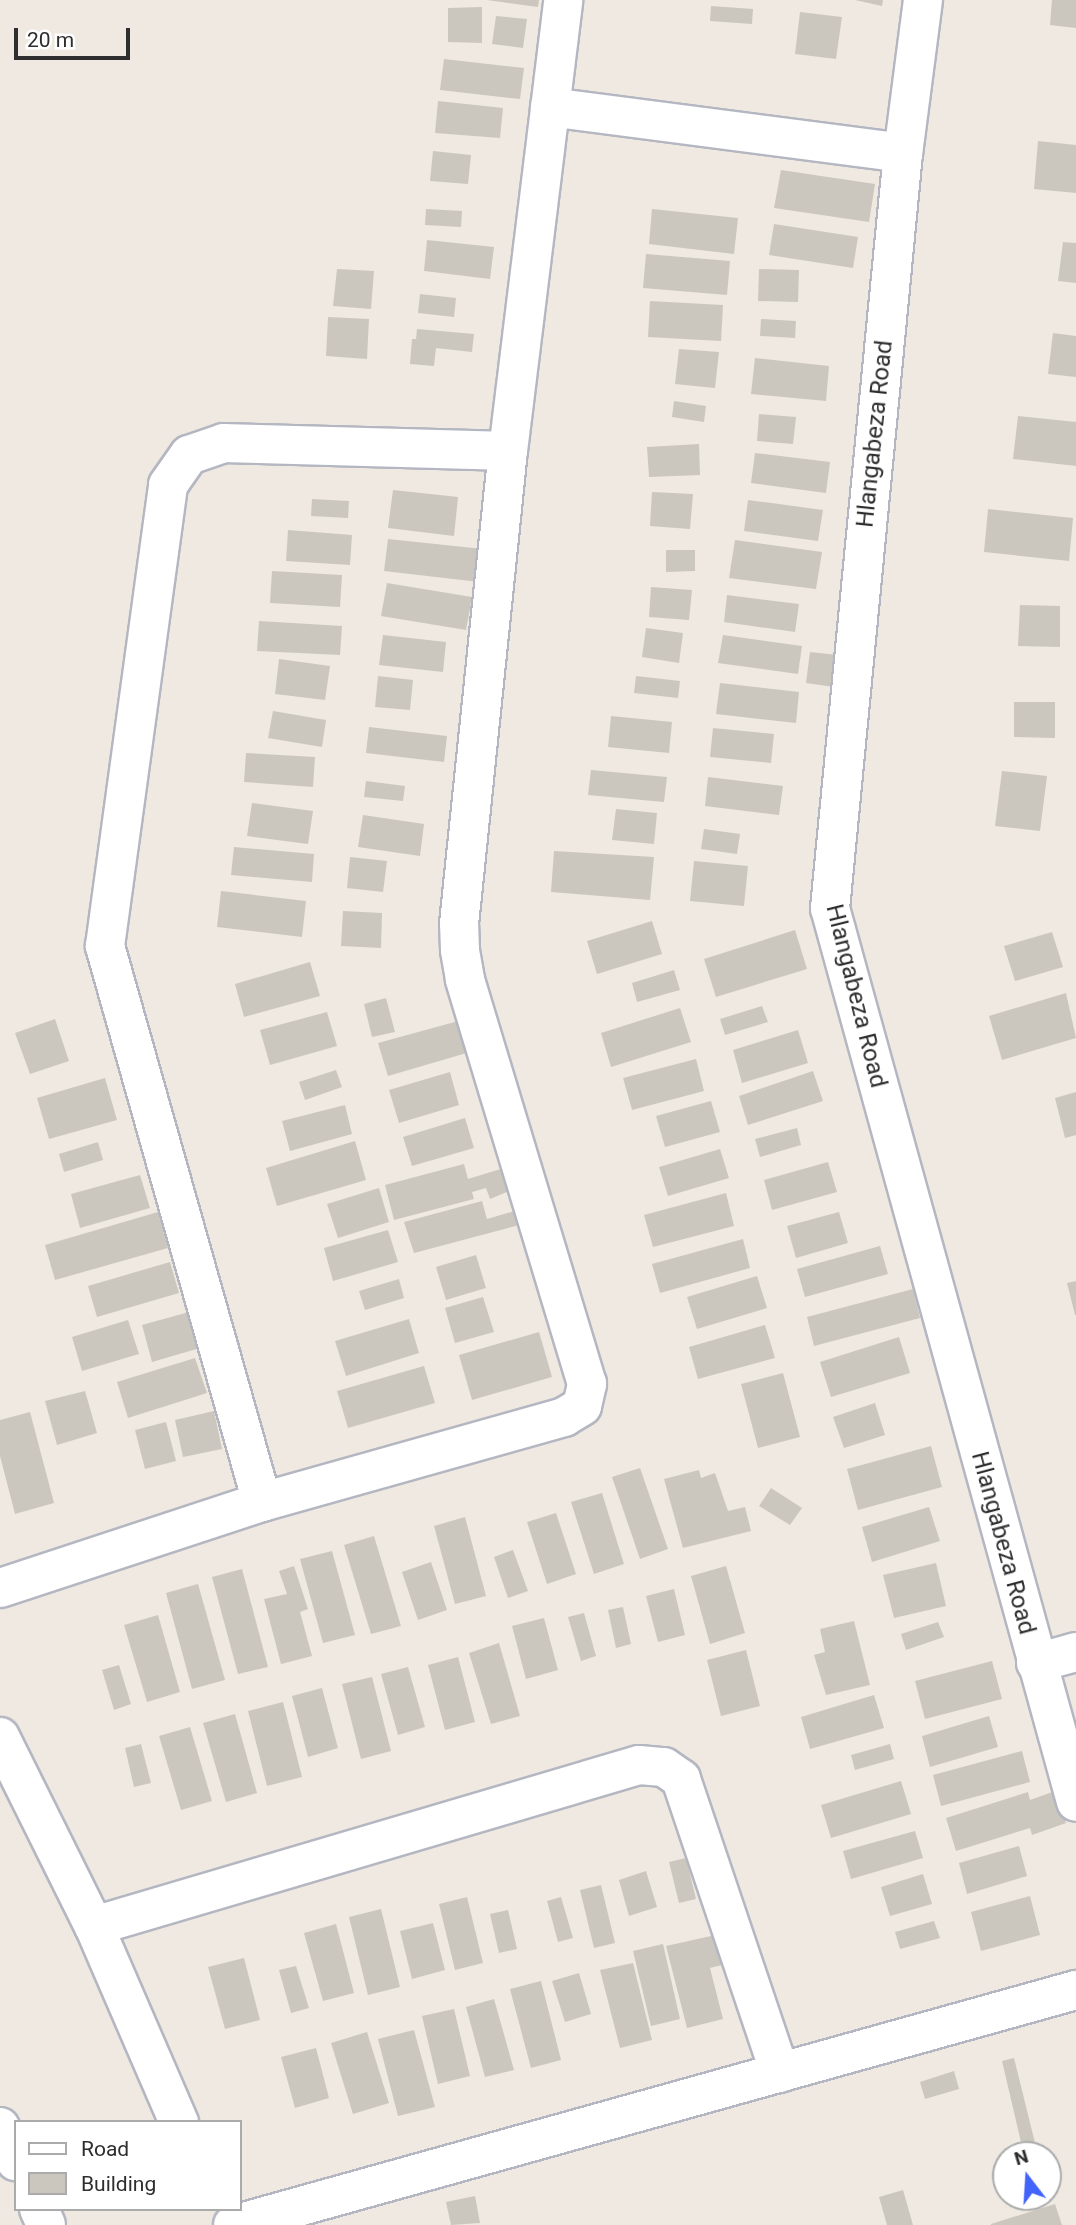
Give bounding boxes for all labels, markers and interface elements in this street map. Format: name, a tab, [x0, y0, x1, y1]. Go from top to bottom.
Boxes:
scale bar	[18, 14, 133, 58]
text: 20 m	[27, 28, 74, 52]
street label: Hlangabeza Road	[851, 339, 899, 529]
street label: Hlangabeza Road	[819, 901, 893, 1091]
street label: Hlangabeza Road	[965, 1448, 1041, 1638]
legend	[14, 2120, 242, 2211]
text: Road	[81, 2137, 129, 2161]
north arrow	[992, 2141, 1062, 2211]
text: N	[1012, 2144, 1031, 2170]
text: Building	[81, 2172, 156, 2196]

